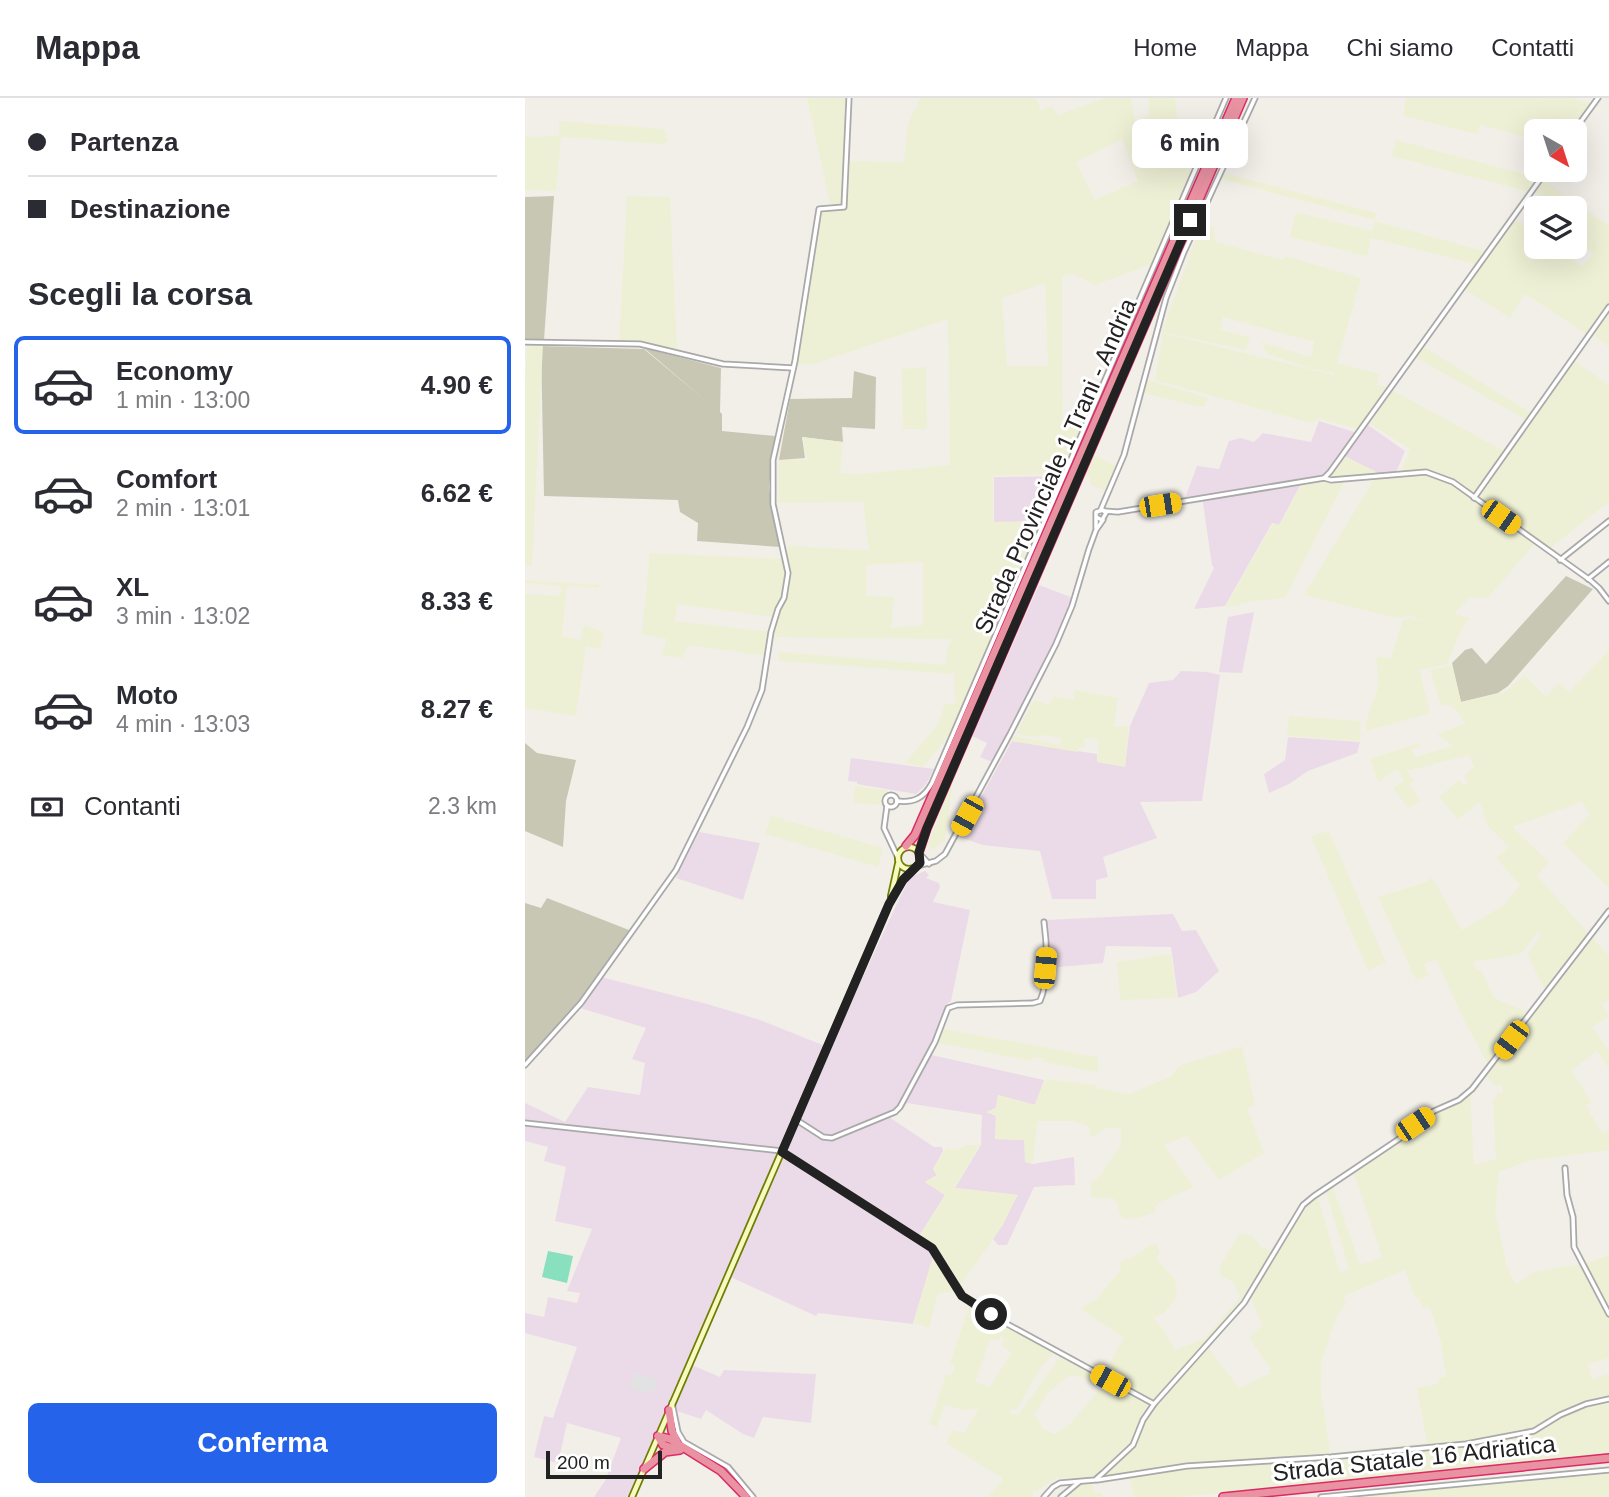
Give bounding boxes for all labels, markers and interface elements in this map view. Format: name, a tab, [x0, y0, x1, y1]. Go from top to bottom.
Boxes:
text: Mappa	[35, 29, 140, 66]
text: Home	[1133, 34, 1197, 61]
text: Mappa	[1235, 34, 1309, 61]
text: Chi siamo	[1347, 34, 1453, 61]
text: Contatti	[1491, 34, 1574, 61]
callout: 6 min	[1132, 118, 1248, 167]
north arrow	[1524, 119, 1587, 182]
map controls	[1524, 119, 1587, 259]
text: Partenza	[70, 127, 178, 157]
text: 6 min	[1160, 130, 1220, 156]
text: Destinazione	[70, 194, 230, 224]
button: layers	[1524, 196, 1587, 259]
route end	[1174, 204, 1206, 236]
text: Scegli la corsa	[28, 276, 252, 312]
street label: Strada Provinciale 1 Trani - Andria	[969, 294, 1142, 638]
icon: car	[32, 354, 95, 417]
text: Economy	[116, 356, 233, 386]
text: 4.90 €	[421, 370, 493, 400]
text: 1 min · 13:00	[116, 387, 250, 413]
icon: car	[32, 462, 95, 525]
text: Comfort	[116, 464, 217, 494]
text: 6.62 €	[421, 478, 493, 508]
car	[1138, 491, 1183, 519]
text: 2 min · 13:01	[116, 495, 250, 521]
car	[1478, 496, 1525, 538]
icon: car	[32, 570, 95, 633]
text: XL	[116, 572, 149, 602]
text: 8.33 €	[421, 586, 493, 616]
text: 3 min · 13:02	[116, 603, 250, 629]
icon: car	[32, 678, 95, 741]
text: Moto	[116, 680, 178, 710]
text: 8.27 €	[421, 694, 493, 724]
text: 4 min · 13:03	[116, 711, 250, 737]
icon: cash	[28, 788, 66, 826]
text: Contanti	[84, 791, 181, 821]
text: 2.3 km	[428, 793, 497, 819]
car	[948, 793, 987, 839]
car	[1033, 946, 1058, 990]
car	[1490, 1017, 1533, 1063]
car	[1392, 1104, 1439, 1144]
route start	[975, 1298, 1007, 1330]
car	[1087, 1362, 1134, 1400]
button: Conferma	[28, 1403, 497, 1483]
street label: Strada Statale 16 Adriatica	[1271, 1430, 1557, 1486]
scale bar	[546, 1448, 661, 1480]
text: 200 m	[557, 1452, 610, 1473]

